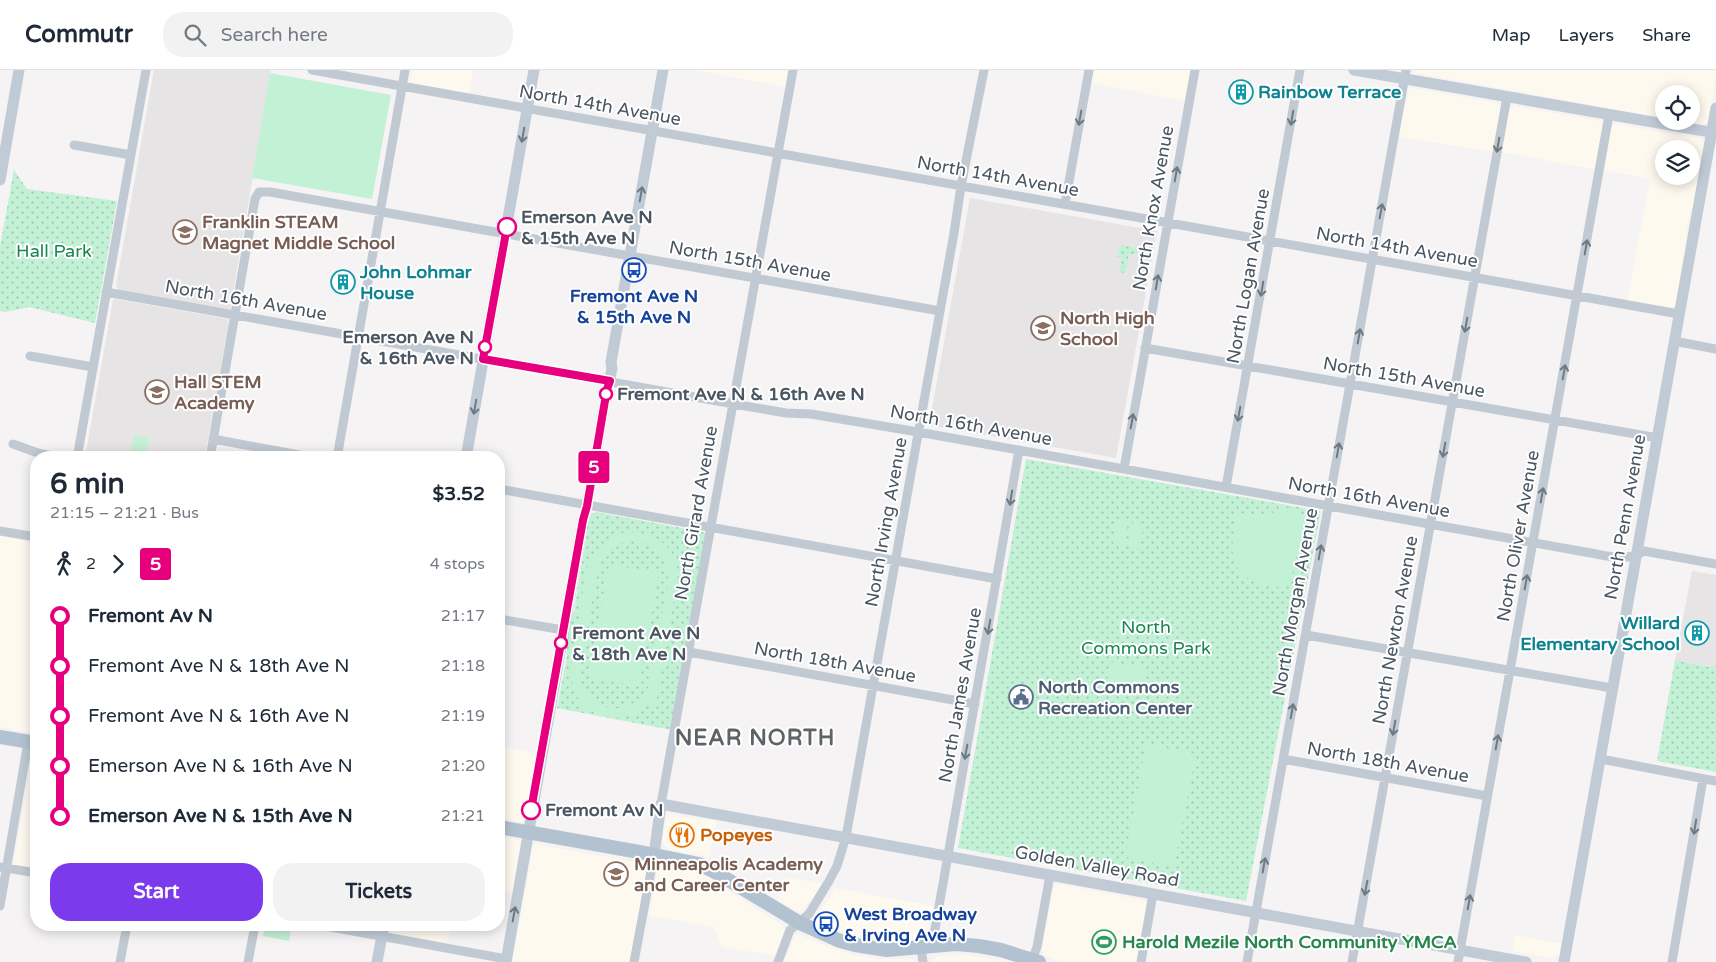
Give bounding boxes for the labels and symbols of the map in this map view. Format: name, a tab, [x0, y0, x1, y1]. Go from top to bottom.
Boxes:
building icon: Rainbow Terrace	[1228, 79, 1254, 105]
street label: North 14th Avenue	[517, 80, 683, 130]
place label: Rainbow Terrace	[1258, 81, 1401, 103]
one-way arrow	[1075, 110, 1085, 126]
one-way arrow	[1287, 110, 1297, 126]
street label: North Knox Avenue	[1128, 124, 1178, 292]
one-way arrow	[517, 127, 527, 143]
one-way arrow	[1493, 136, 1503, 152]
street label: North 14th Avenue	[915, 151, 1081, 201]
one-way arrow	[1171, 167, 1181, 183]
one-way arrow	[637, 186, 647, 202]
street label: North Logan Avenue	[1222, 187, 1274, 365]
one-way arrow	[1377, 204, 1387, 220]
place label: Emerson Ave N & 15th Ave N	[521, 206, 653, 249]
place label: Franklin STEAM Magnet Middle School	[202, 211, 395, 254]
marker: Emerson Ave N & 15th Ave N	[497, 217, 517, 237]
school or university icon: Franklin STEAM Magnet Middle School	[172, 219, 198, 245]
street label: North 14th Avenue	[1314, 222, 1480, 272]
street label: North 15th Avenue	[667, 236, 833, 286]
one-way arrow	[1581, 239, 1591, 255]
park label: Hall Park	[16, 240, 92, 262]
bus stop icon: Fremont Ave N & 15th Ave N	[621, 257, 647, 283]
place label: John Lohmar House	[359, 261, 473, 304]
building icon: John Lohmar House	[330, 269, 356, 295]
street label: North 16th Avenue	[163, 275, 329, 325]
one-way arrow	[1152, 275, 1162, 291]
one-way arrow	[1256, 280, 1266, 296]
place label: Fremont Ave N & 15th Ave N	[570, 285, 698, 328]
place label: North High School	[1060, 307, 1155, 350]
school or university icon: North High School	[1030, 315, 1056, 341]
one-way arrow	[1461, 317, 1471, 333]
place label: Emerson Ave N & 16th Ave N	[342, 326, 474, 369]
one-way arrow	[1354, 328, 1364, 344]
marker: Emerson Ave N & 16th Ave N	[478, 340, 492, 354]
street label: North 15th Avenue	[1321, 352, 1487, 402]
one-way arrow	[1559, 364, 1569, 380]
place label: Hall STEM Academy	[174, 371, 262, 414]
school or university icon: Hall STEM Academy	[144, 379, 170, 405]
place label: Fremont Ave N & 16th Ave N	[617, 383, 865, 405]
marker: Fremont Ave N & 16th Ave N	[599, 387, 613, 401]
one-way arrow	[469, 398, 479, 414]
street label: North 16th Avenue	[888, 400, 1054, 450]
one-way arrow	[1234, 406, 1244, 422]
one-way arrow	[1127, 414, 1137, 430]
street label: North Girard Avenue	[670, 424, 722, 602]
street label: North Penn Avenue	[1600, 433, 1650, 601]
street label: North Irving Avenue	[860, 435, 912, 609]
one-way arrow	[1334, 442, 1344, 458]
one-way arrow	[1438, 442, 1448, 458]
street label: North Oliver Avenue	[1492, 449, 1544, 623]
line badge: 5	[578, 451, 610, 483]
street label: North 16th Avenue	[1286, 472, 1452, 522]
one-way arrow	[1537, 487, 1547, 503]
one-way arrow	[1005, 490, 1015, 506]
street label: North Morgan Avenue	[1268, 506, 1322, 698]
street label: North Newton Avenue	[1368, 534, 1422, 726]
one-way arrow	[1316, 544, 1326, 560]
one-way arrow	[1522, 574, 1532, 590]
street label: North James Avenue	[934, 606, 986, 784]
place label: Willard Elementary School	[1520, 612, 1680, 655]
park label: North Commons Park	[1081, 616, 1211, 659]
one-way arrow	[983, 618, 993, 634]
building icon: Willard Elementary School	[1684, 620, 1710, 646]
place label: Fremont Ave N & 18th Ave N	[572, 622, 701, 665]
marker: Fremont Ave N & 18th Ave N	[554, 636, 568, 650]
street label: North 18th Avenue	[752, 637, 918, 687]
place label: North Commons Recreation Center	[1038, 676, 1193, 719]
public building icon: North Commons Recreation Center	[1008, 684, 1034, 710]
one-way arrow	[1287, 704, 1297, 720]
one-way arrow	[1389, 719, 1399, 735]
district label: NEAR NORTH	[675, 725, 835, 751]
one-way arrow	[1493, 734, 1503, 750]
street label: North 18th Avenue	[1305, 737, 1471, 787]
one-way arrow	[961, 744, 971, 760]
place label: Fremont Av N	[545, 799, 664, 821]
marker: Fremont Av N	[521, 800, 541, 820]
one-way arrow	[1690, 818, 1700, 834]
restaurant icon: Popeyes	[669, 822, 695, 848]
place label: Popeyes	[700, 824, 773, 846]
street label: Golden Valley Road	[1013, 841, 1181, 891]
place label: Minneapolis Academy and Career Center	[634, 853, 823, 896]
one-way arrow	[1260, 857, 1270, 873]
school or university icon: Minneapolis Academy and Career Center	[603, 861, 629, 887]
one-way arrow	[1360, 879, 1370, 895]
one-way arrow	[1464, 894, 1474, 910]
place label: West Broadway & Irving Ave N	[844, 903, 977, 946]
one-way arrow	[510, 906, 520, 922]
bus stop icon: West Broadway & Irving Ave N	[813, 911, 839, 937]
sports icon: Harold Mezile North Community YMCA	[1091, 929, 1117, 955]
place label: Harold Mezile North Community YMCA	[1122, 931, 1457, 953]

